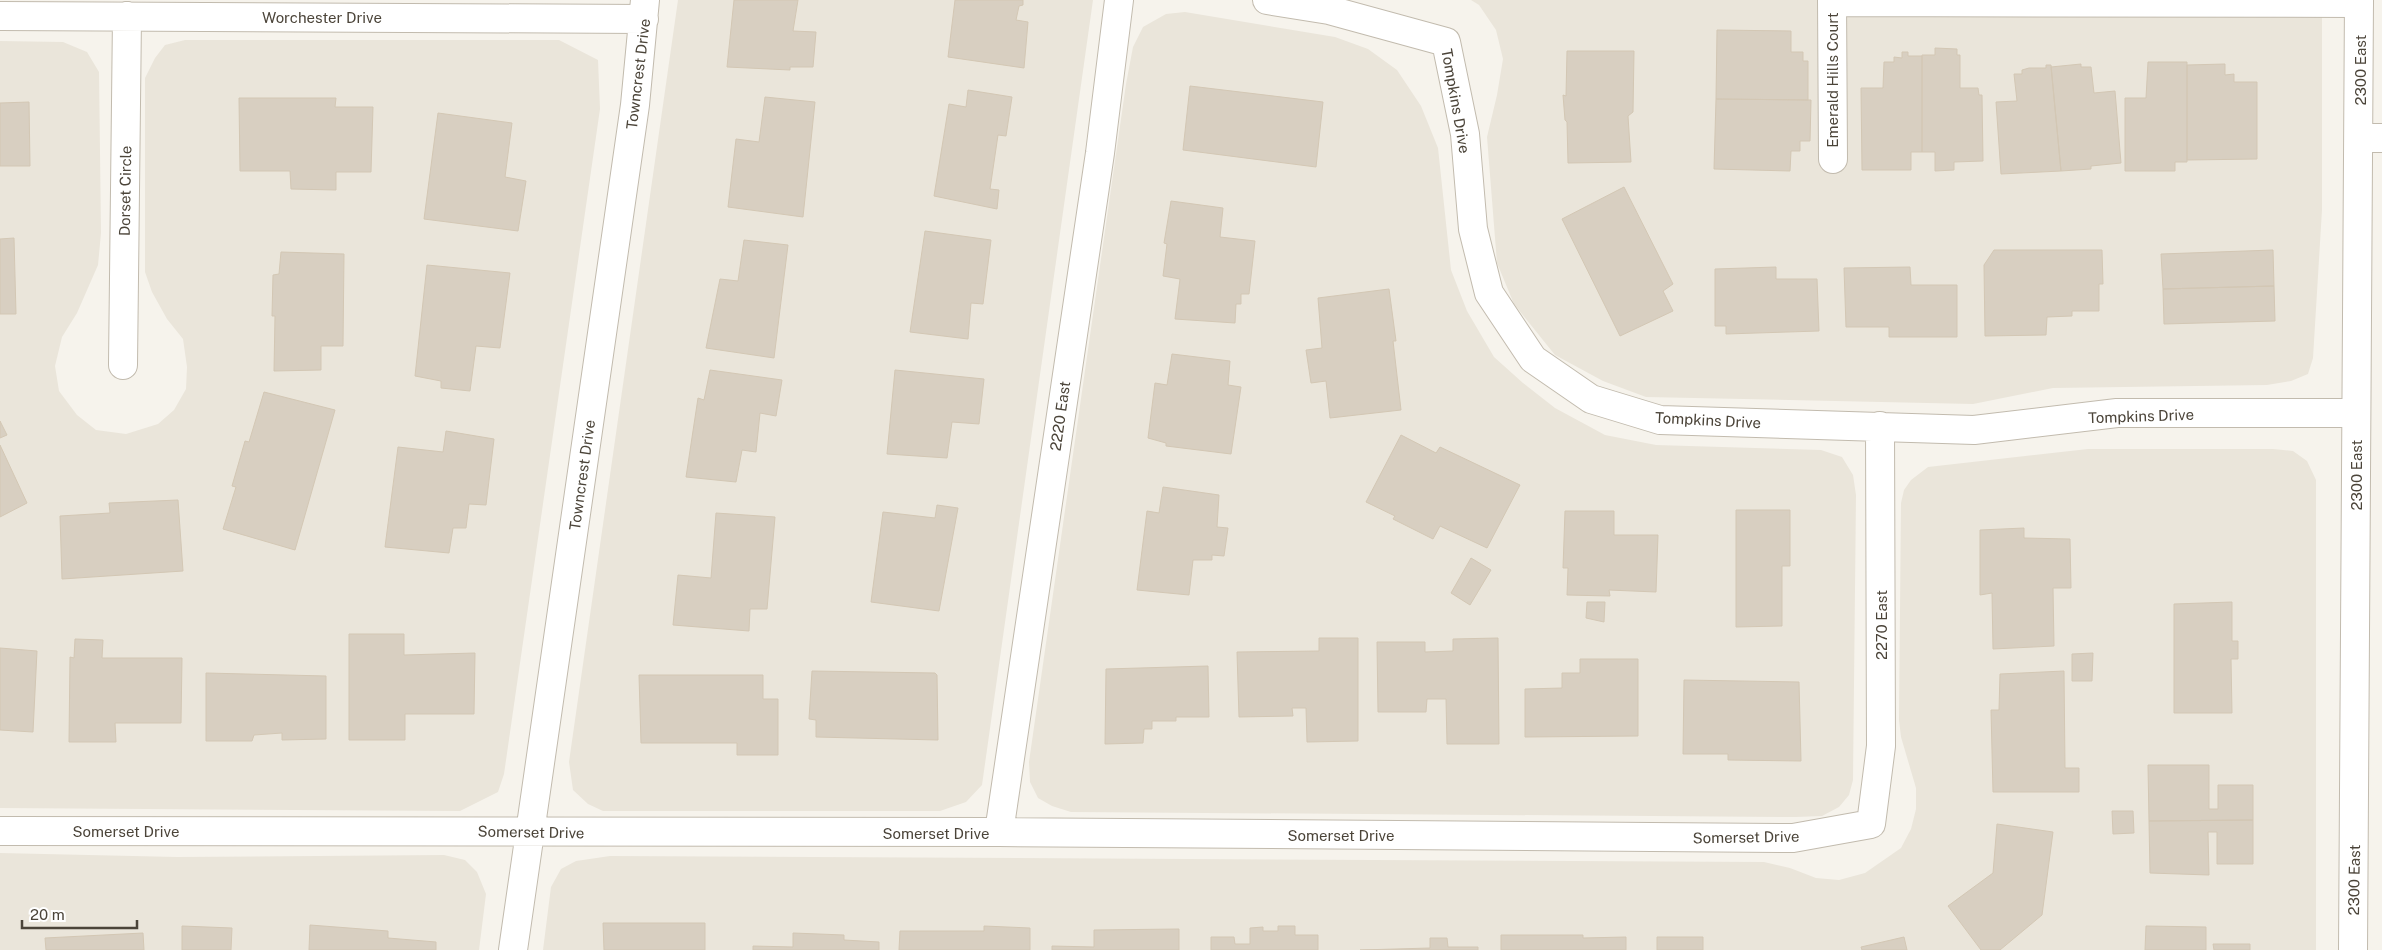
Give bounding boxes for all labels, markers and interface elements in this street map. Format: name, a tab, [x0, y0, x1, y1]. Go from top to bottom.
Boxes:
street label: Worchester Drive	[262, 9, 382, 26]
street label: Emerald Hills Court	[1824, 12, 1841, 148]
street label: Towncrest Drive	[623, 18, 653, 130]
street label: 2300 East	[2352, 34, 2369, 105]
street label: Tompkins Drive	[1438, 47, 1474, 155]
street label: Dorset Circle	[116, 146, 134, 236]
street label: 2220 East	[1047, 380, 1073, 452]
street label: Tompkins Drive	[2088, 406, 2194, 426]
street label: Tompkins Drive	[1655, 409, 1761, 431]
street label: Towncrest Drive	[566, 419, 598, 531]
street label: 2300 East	[2348, 439, 2365, 510]
street label: 2270 East	[1873, 590, 1890, 660]
street label: Somerset Drive	[73, 823, 179, 840]
street label: Somerset Drive	[477, 823, 585, 841]
street label: Somerset Drive	[883, 825, 989, 842]
street label: Somerset Drive	[1288, 827, 1394, 844]
street label: Somerset Drive	[1692, 828, 1800, 846]
street label: 2300 East	[2345, 844, 2363, 916]
scale bar	[22, 898, 138, 930]
text: 20 m	[30, 906, 65, 923]

